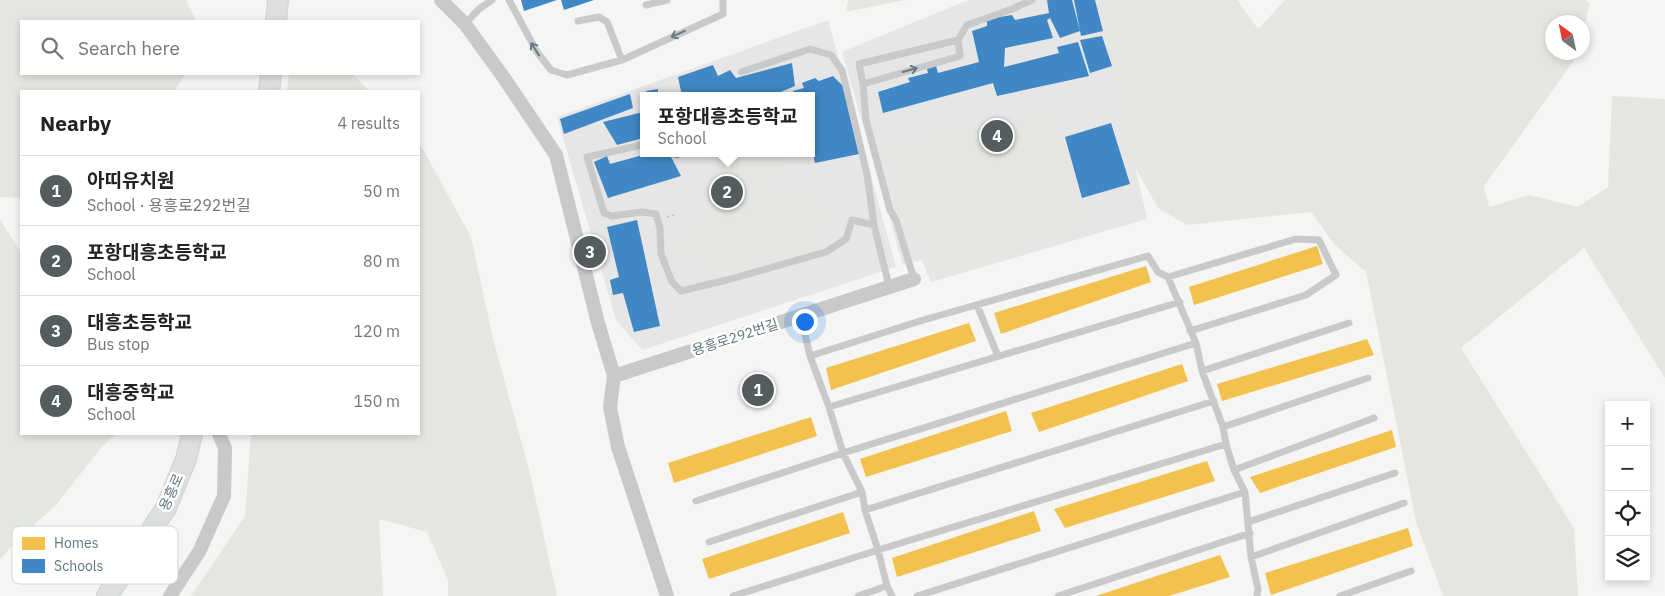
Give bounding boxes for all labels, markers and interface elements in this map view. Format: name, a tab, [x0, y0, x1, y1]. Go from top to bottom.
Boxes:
north arrow	[1545, 15, 1590, 60]
search box	[20, 20, 420, 75]
one-way arrow	[671, 29, 686, 39]
icon: search	[38, 34, 66, 62]
text: Search here	[78, 36, 180, 60]
one-way arrow	[530, 42, 540, 56]
one-way arrow	[901, 65, 917, 75]
popup	[640, 92, 815, 157]
text: 포항대흥초등학교	[658, 104, 797, 128]
text: Nearby	[40, 109, 111, 137]
text: 4 results	[337, 113, 400, 133]
pin: 4	[981, 117, 1013, 155]
text: School	[658, 128, 706, 148]
text: 아띠유치원	[87, 168, 174, 192]
pin: 2	[711, 173, 743, 211]
text: 1	[51, 181, 61, 201]
text: 50 m	[363, 181, 400, 201]
text: School · 용흥로292번길	[87, 195, 251, 215]
pin: 3	[574, 233, 606, 271]
text: 포항대흥초등학교	[87, 240, 227, 264]
text: 2	[51, 251, 61, 271]
text: 80 m	[363, 251, 400, 271]
text: School	[87, 264, 136, 284]
your location	[792, 309, 818, 335]
text: 대흥초등학교	[87, 310, 192, 334]
street label: 용흥로292번길	[690, 315, 780, 359]
text: 3	[51, 321, 61, 341]
text: 120 m	[353, 321, 400, 341]
text: Bus stop	[87, 334, 150, 354]
pin: 1	[742, 371, 774, 409]
text: 대흥중학교	[87, 380, 174, 404]
text: 4	[51, 391, 61, 411]
text: 150 m	[353, 391, 400, 411]
map controls	[1605, 401, 1650, 581]
button: +	[1605, 401, 1650, 446]
text: School	[87, 404, 136, 424]
button: −	[1605, 446, 1650, 491]
street label: 용흥로	[155, 471, 187, 513]
button: locate	[1605, 491, 1650, 536]
legend	[12, 526, 178, 584]
text: Homes	[54, 534, 99, 552]
button: layers	[1605, 536, 1650, 581]
text: Schools	[54, 557, 104, 575]

